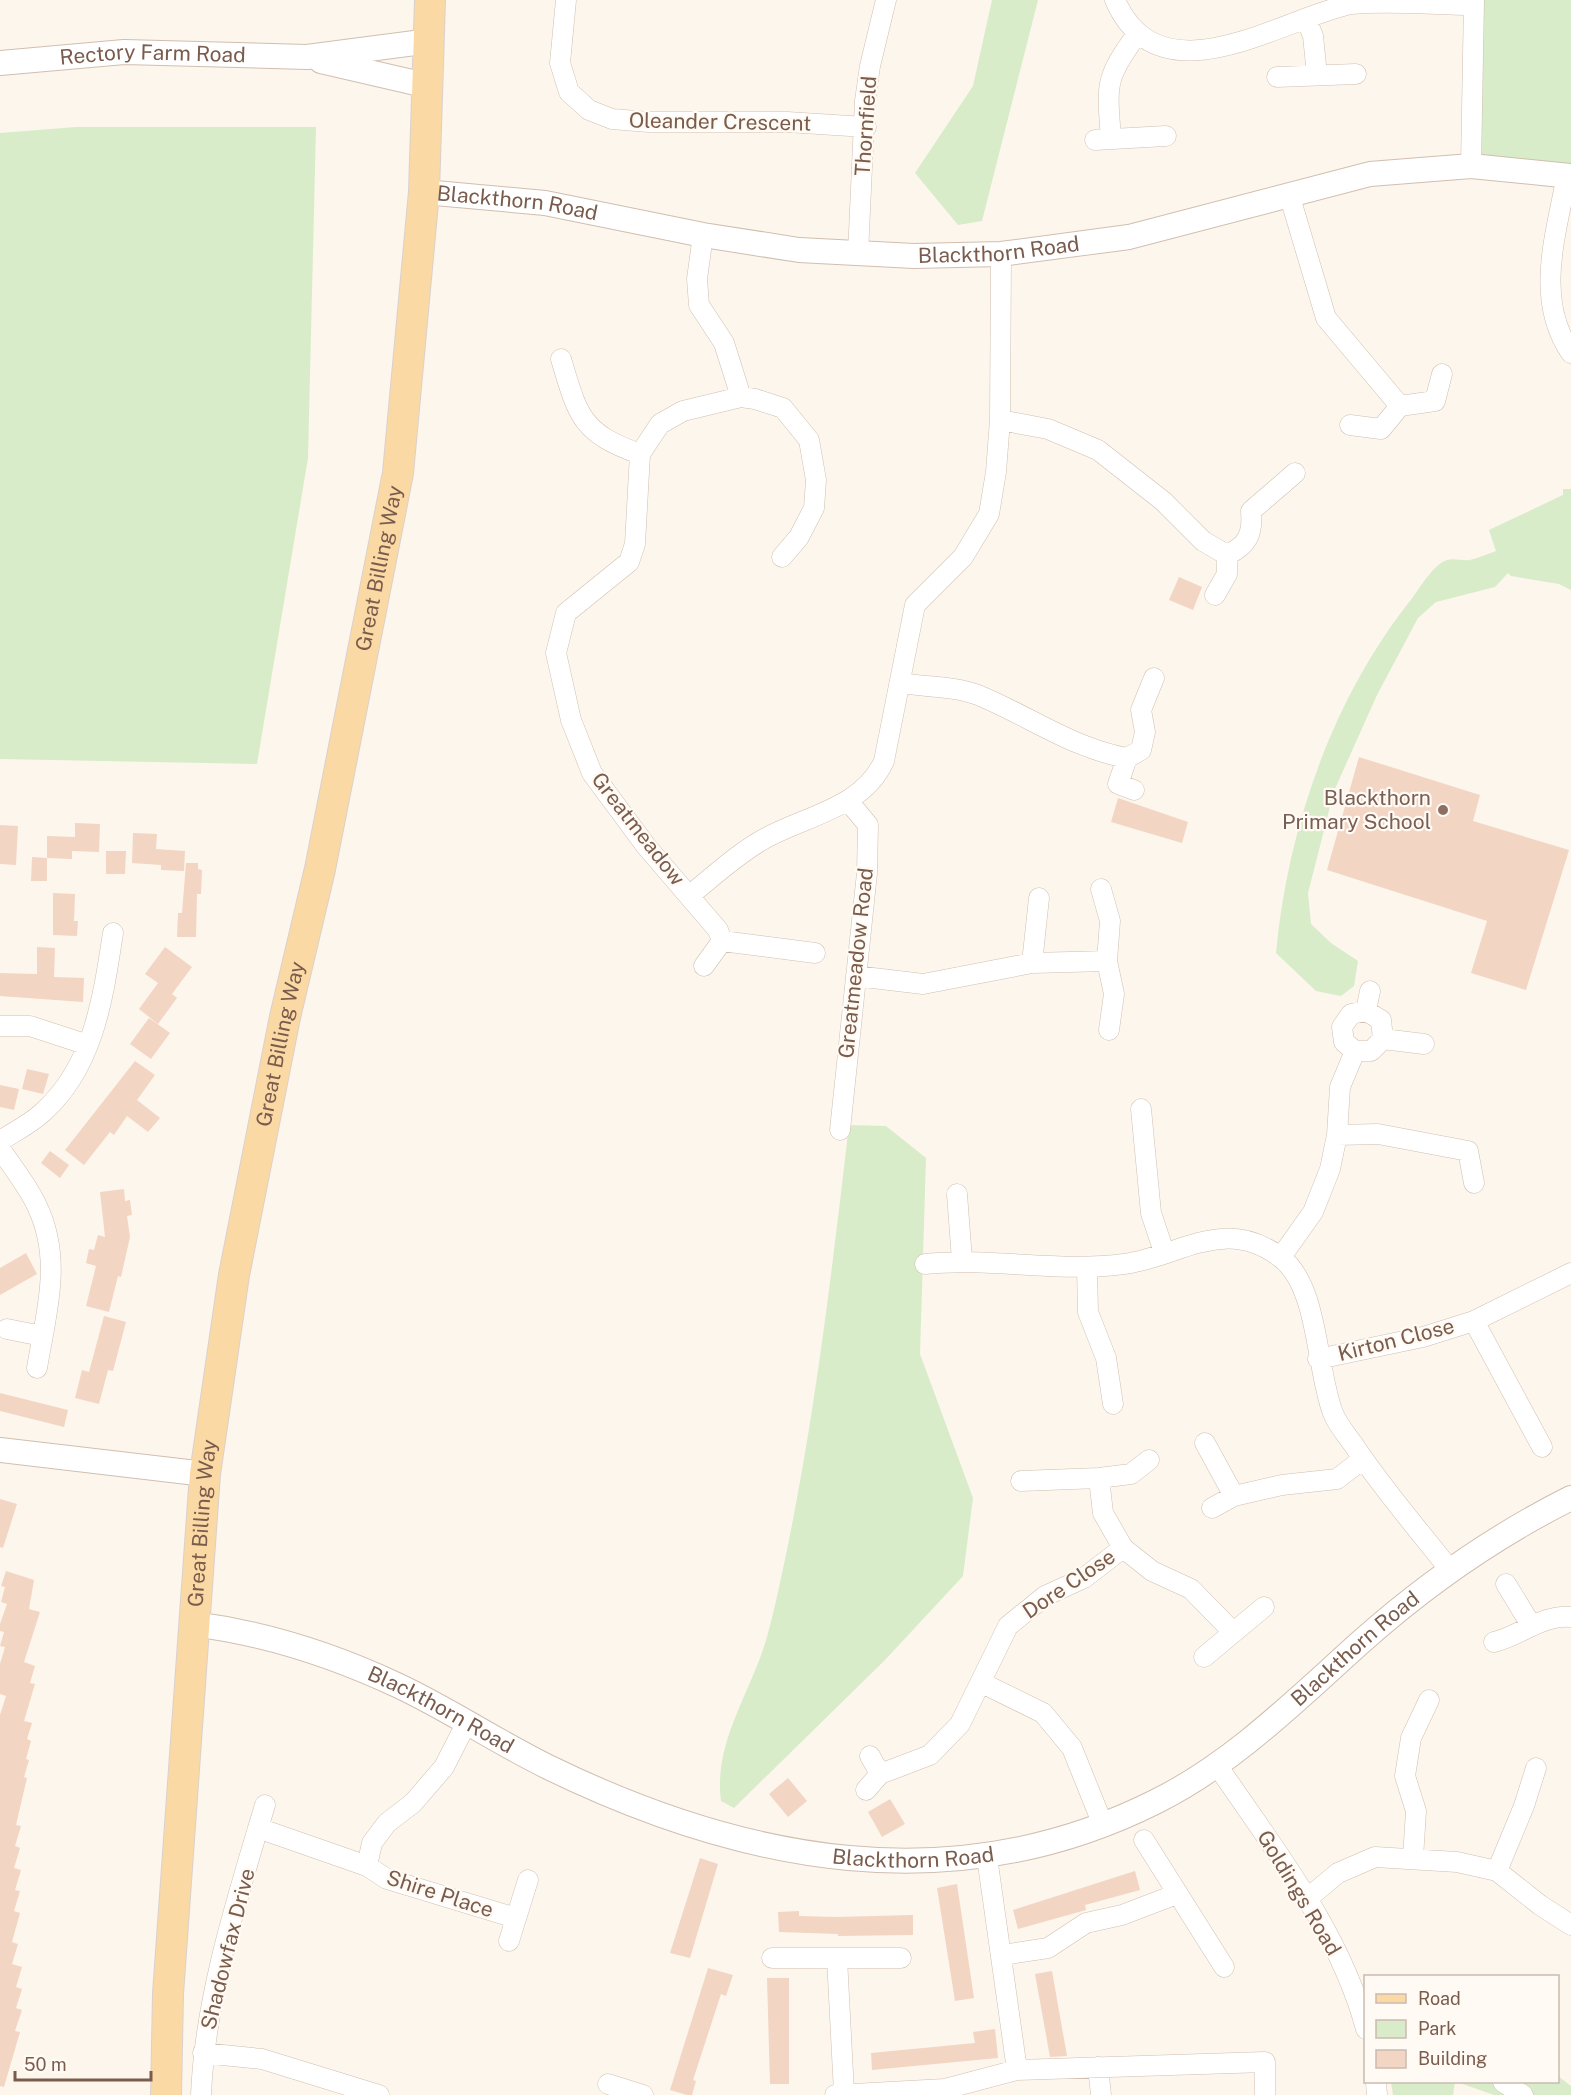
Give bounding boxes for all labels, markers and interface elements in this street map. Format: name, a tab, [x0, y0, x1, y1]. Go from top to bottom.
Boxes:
street label: Rectory Farm Road	[58, 39, 246, 70]
street label: Thornfield	[850, 75, 881, 177]
street label: Oleander Crescent	[629, 107, 811, 136]
street label: Blackthorn Road	[436, 180, 600, 225]
street label: Blackthorn Road	[918, 231, 1081, 268]
street label: Great Billing Way	[350, 483, 407, 653]
street label: Greatmeadow	[586, 767, 690, 890]
place label: Blackthorn Primary School	[1282, 785, 1431, 834]
marker: Blackthorn Primary School	[1436, 803, 1450, 817]
street label: Greatmeadow Road	[833, 866, 878, 1059]
street label: Great Billing Way	[251, 959, 310, 1129]
street label: Kirton Close	[1335, 1313, 1457, 1366]
street label: Great Billing Way	[183, 1438, 222, 1608]
street label: Dore Close	[1018, 1544, 1120, 1624]
street label: Blackthorn Road	[1286, 1585, 1424, 1711]
street label: Blackthorn Road	[364, 1661, 518, 1759]
street label: Goldings Road	[1252, 1826, 1347, 1960]
street label: Blackthorn Road	[831, 1841, 996, 1873]
street label: Shire Place	[384, 1865, 497, 1923]
street label: Shadowfax Drive	[195, 1866, 260, 2032]
legend	[1364, 1975, 1559, 2083]
text: Road	[1418, 1988, 1461, 2009]
text: Park	[1418, 2018, 1456, 2039]
scale bar	[15, 2044, 152, 2082]
text: Building	[1418, 2048, 1487, 2069]
text: 50 m	[24, 2054, 67, 2075]

